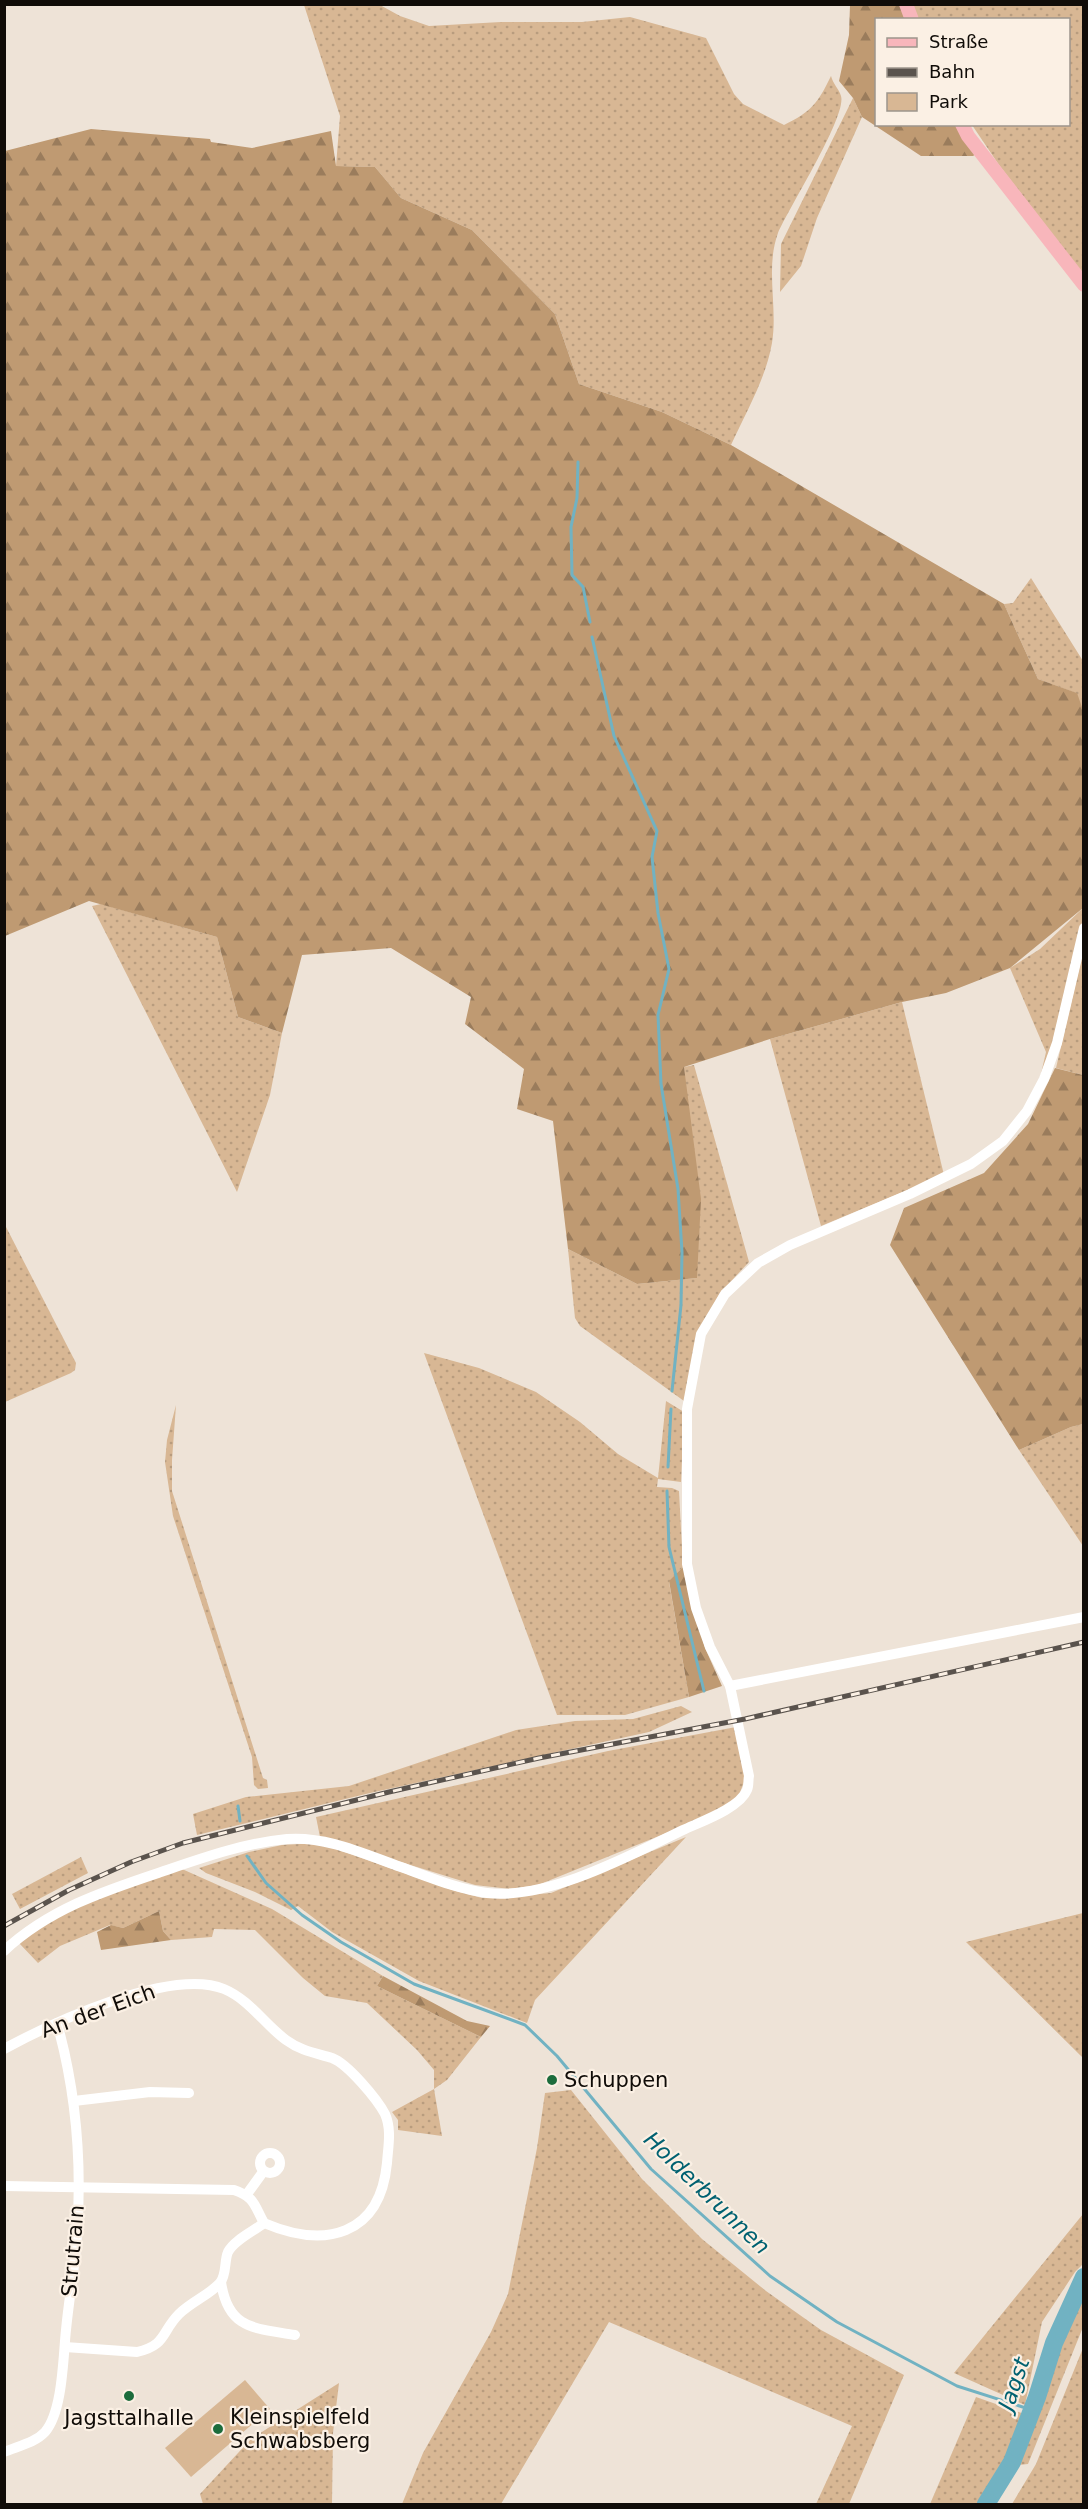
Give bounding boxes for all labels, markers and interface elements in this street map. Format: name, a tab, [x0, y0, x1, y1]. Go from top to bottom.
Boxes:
legend	[875, 18, 1070, 126]
text: Straße	[929, 31, 988, 52]
text: Bahn	[929, 61, 975, 82]
text: Park	[929, 91, 968, 112]
street label: An der Eich	[38, 1979, 158, 2043]
place label: Schuppen	[564, 2068, 668, 2092]
marker: Schuppen	[545, 2073, 559, 2087]
water label: Holderbrunnen	[639, 2127, 775, 2259]
street label: Strutrain	[57, 2204, 89, 2298]
water label: Jagst	[992, 2353, 1035, 2417]
marker: Jagsttalhalle	[122, 2389, 136, 2403]
place label: Kleinspielfeld Schwabsberg	[230, 2405, 370, 2453]
place label: Jagsttalhalle	[62, 2406, 194, 2430]
marker: Kleinspielfeld Schwabsberg	[211, 2422, 225, 2436]

